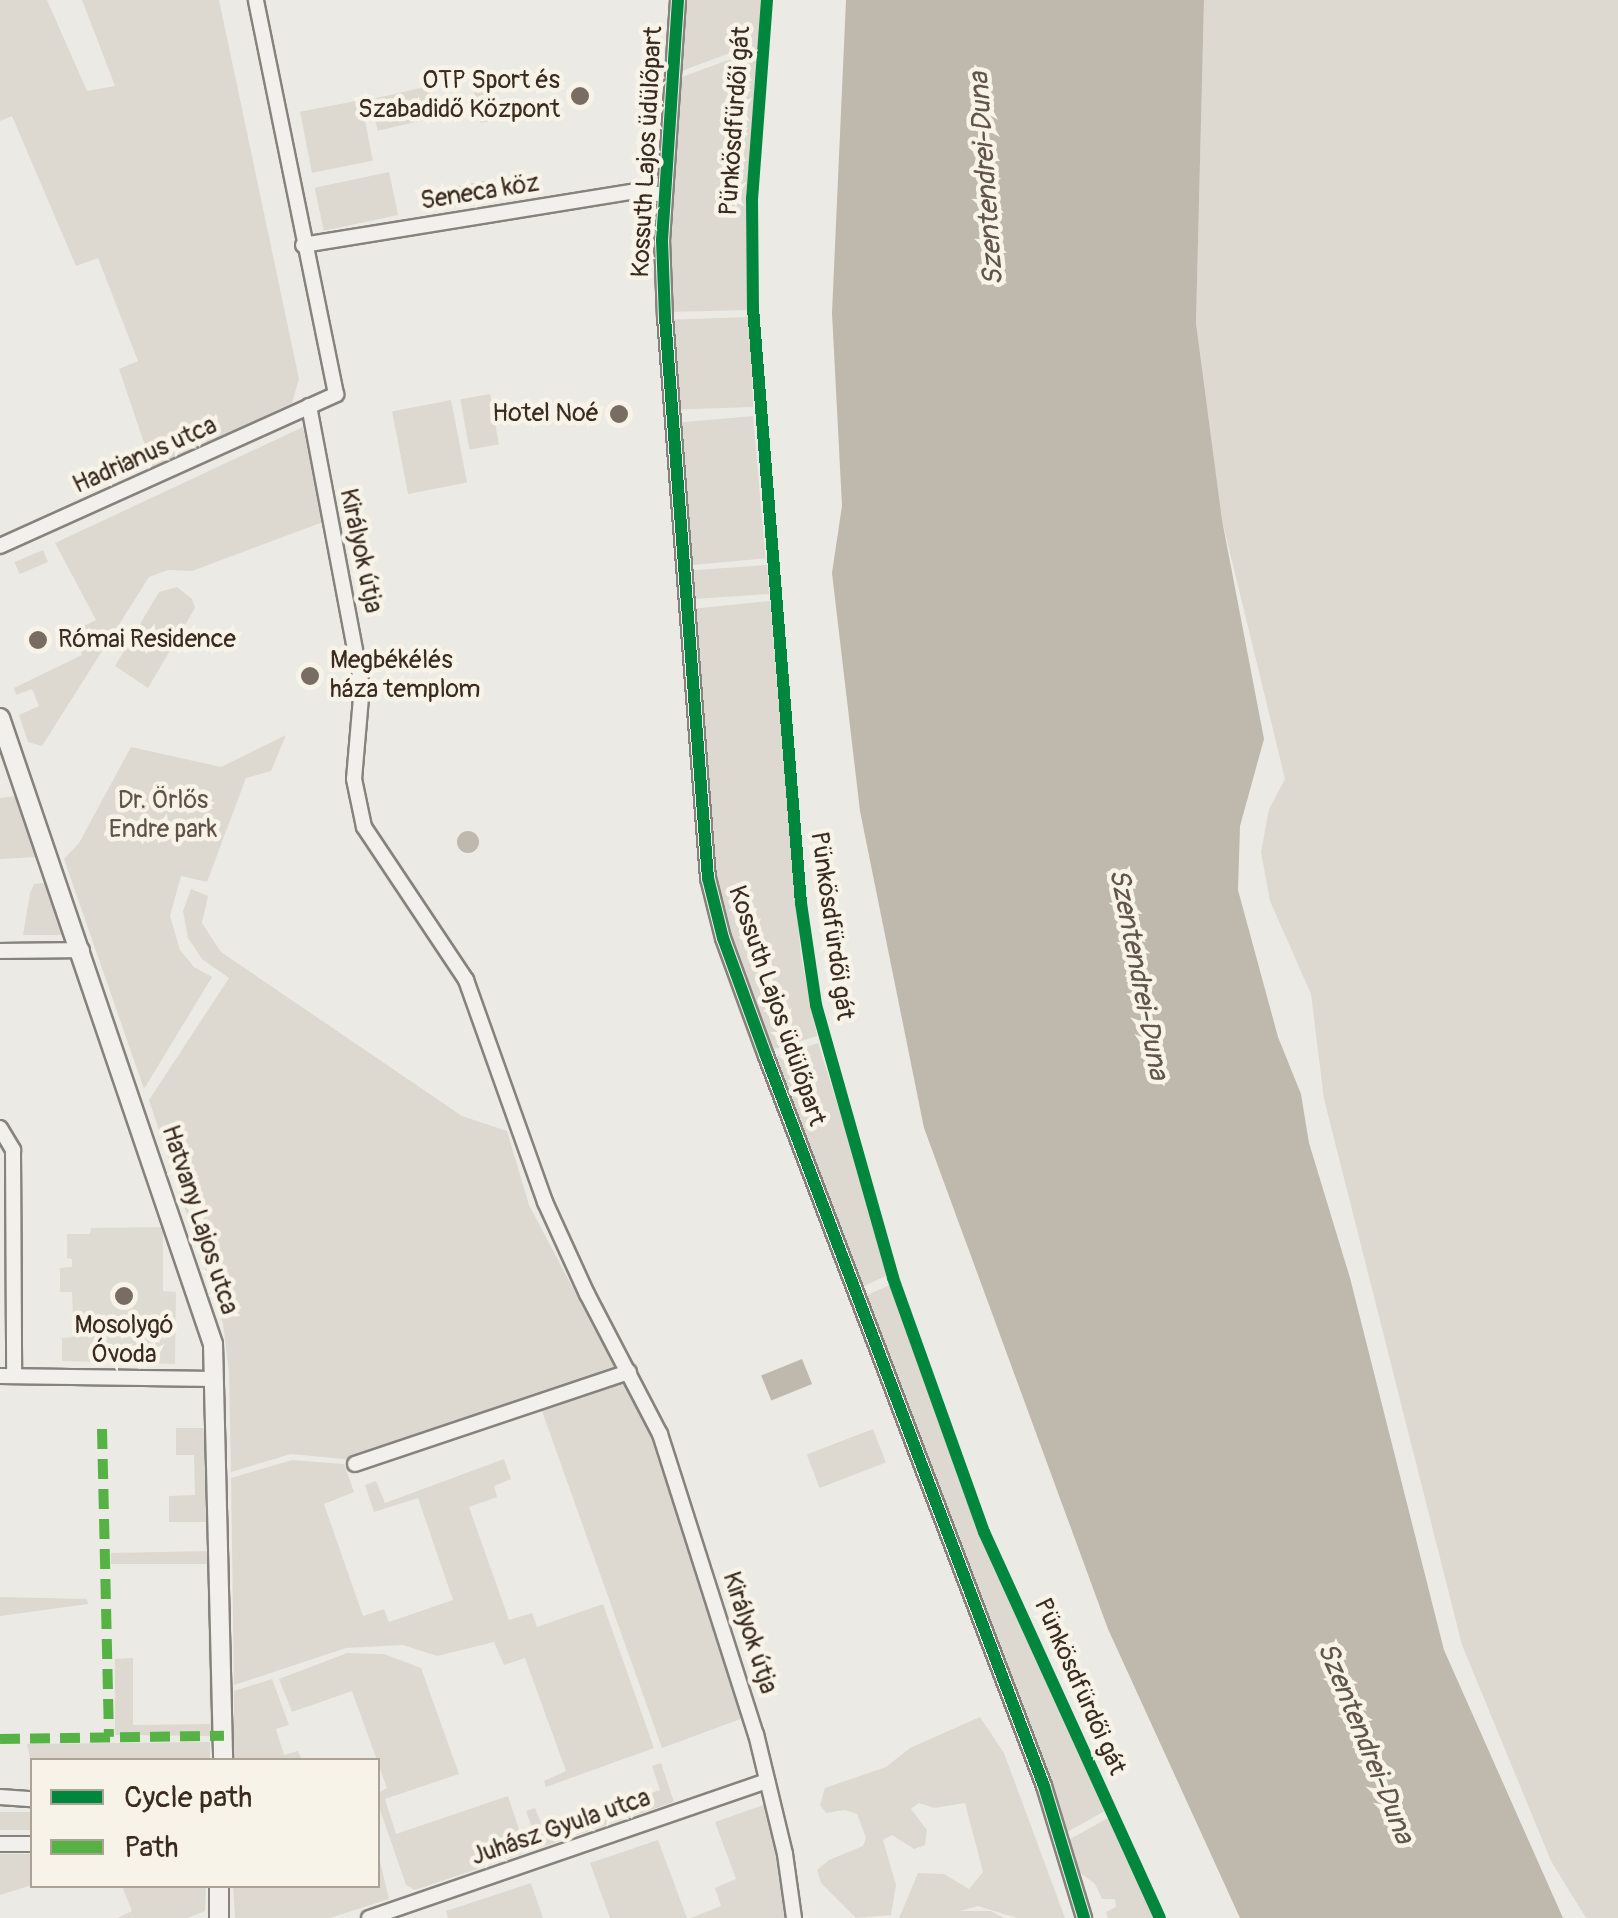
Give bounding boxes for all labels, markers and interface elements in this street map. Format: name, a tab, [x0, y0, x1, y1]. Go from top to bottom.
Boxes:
street label: Kossuth Lajos üdülőpart	[626, 25, 670, 279]
street label: Pünkösdfürdői gát	[714, 25, 758, 217]
place label: OTP Sport és Szabadidő Központ	[358, 67, 560, 126]
water label: Szentendrei-Duna	[963, 71, 1011, 287]
marker: OTP Sport és Szabadidő Központ	[569, 85, 591, 107]
street label: Seneca köz	[419, 169, 541, 217]
place label: Hotel Noé	[492, 399, 599, 429]
marker: Hotel Noé	[608, 403, 630, 425]
street label: Hadrianus utca	[68, 411, 222, 501]
street label: Királyok útja	[332, 486, 388, 616]
place label: Római Residence	[58, 625, 236, 655]
marker: Római Residence	[27, 629, 49, 651]
place label: Megbékélés háza templom	[330, 647, 480, 706]
marker: Megbékélés háza templom	[299, 665, 321, 687]
park label: Dr. Örlős Endre park	[109, 787, 217, 846]
street label: Pünkösdfürdői gát	[803, 830, 859, 1022]
water label: Szentendrei-Duna	[1101, 866, 1175, 1082]
street label: Kossuth Lajos üdülőpart	[721, 882, 831, 1130]
street label: Hatvany Lajos utca	[154, 1122, 244, 1318]
marker: Mosolygó Óvoda	[113, 1285, 135, 1307]
place label: Mosolygó Óvoda	[75, 1312, 173, 1371]
street label: Királyok útja	[715, 1568, 783, 1698]
street label: Pünkösdfürdői gát	[1027, 1594, 1131, 1780]
water label: Szentendrei-Duna	[1309, 1638, 1421, 1848]
legend	[30, 1758, 380, 1888]
text: Cycle path	[124, 1779, 252, 1816]
street label: Juhász Gyula utca	[468, 1783, 654, 1873]
text: Path	[124, 1829, 179, 1866]

